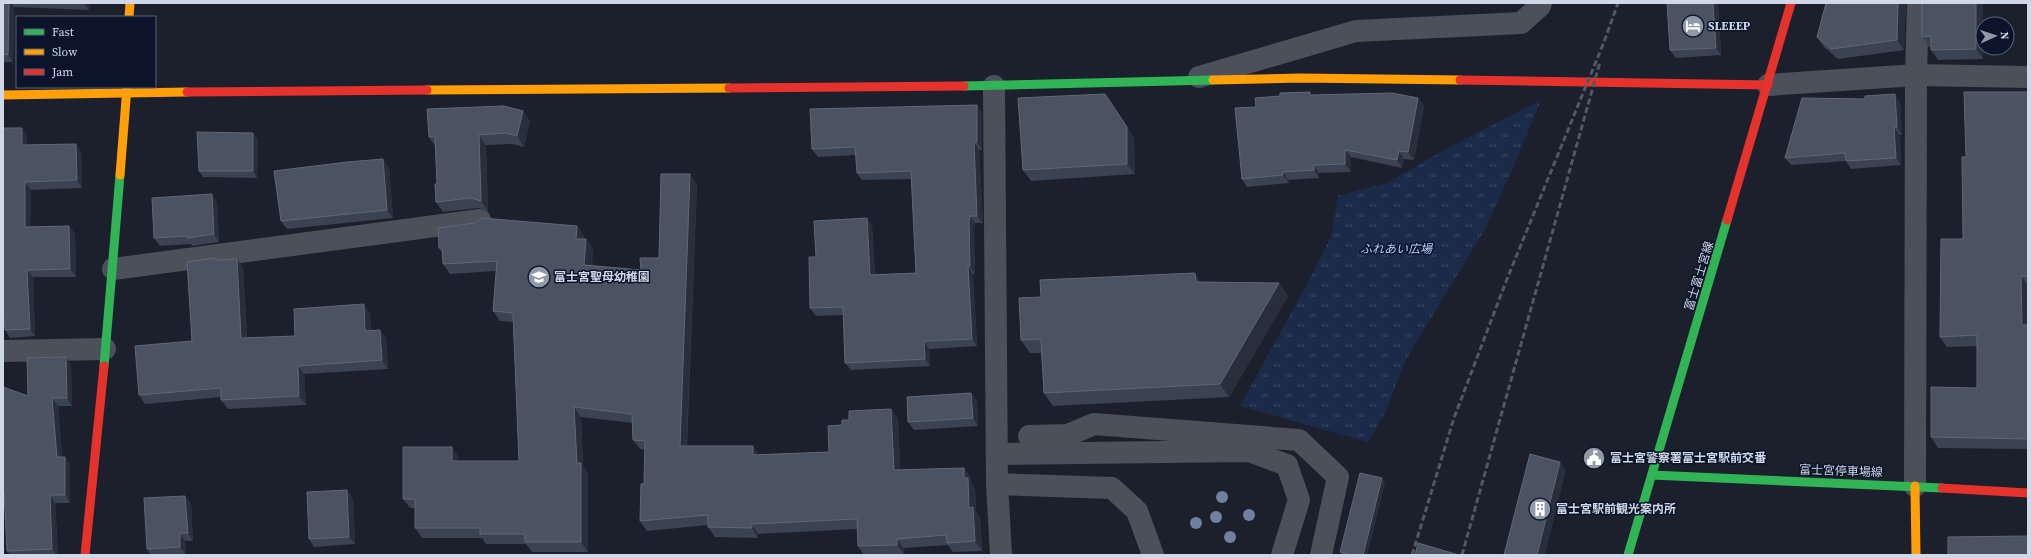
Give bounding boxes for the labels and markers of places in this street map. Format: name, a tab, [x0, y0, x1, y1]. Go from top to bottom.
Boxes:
hotel icon: SLEEEP	[1680, 13, 1706, 39]
place label: SLEEEP	[1708, 18, 1751, 34]
school or university icon: 富士宮聖母幼稚園	[526, 264, 552, 290]
place label: 富士宮聖母幼稚園	[554, 269, 650, 285]
public building icon: 富士宮警察署富士宮駅前交番	[1581, 445, 1607, 471]
place label: 富士宮警察署富士宮駅前交番	[1610, 450, 1767, 466]
building icon: 富士宮駅前観光案内所	[1527, 496, 1553, 522]
place label: 富士宮駅前観光案内所	[1556, 501, 1676, 517]

